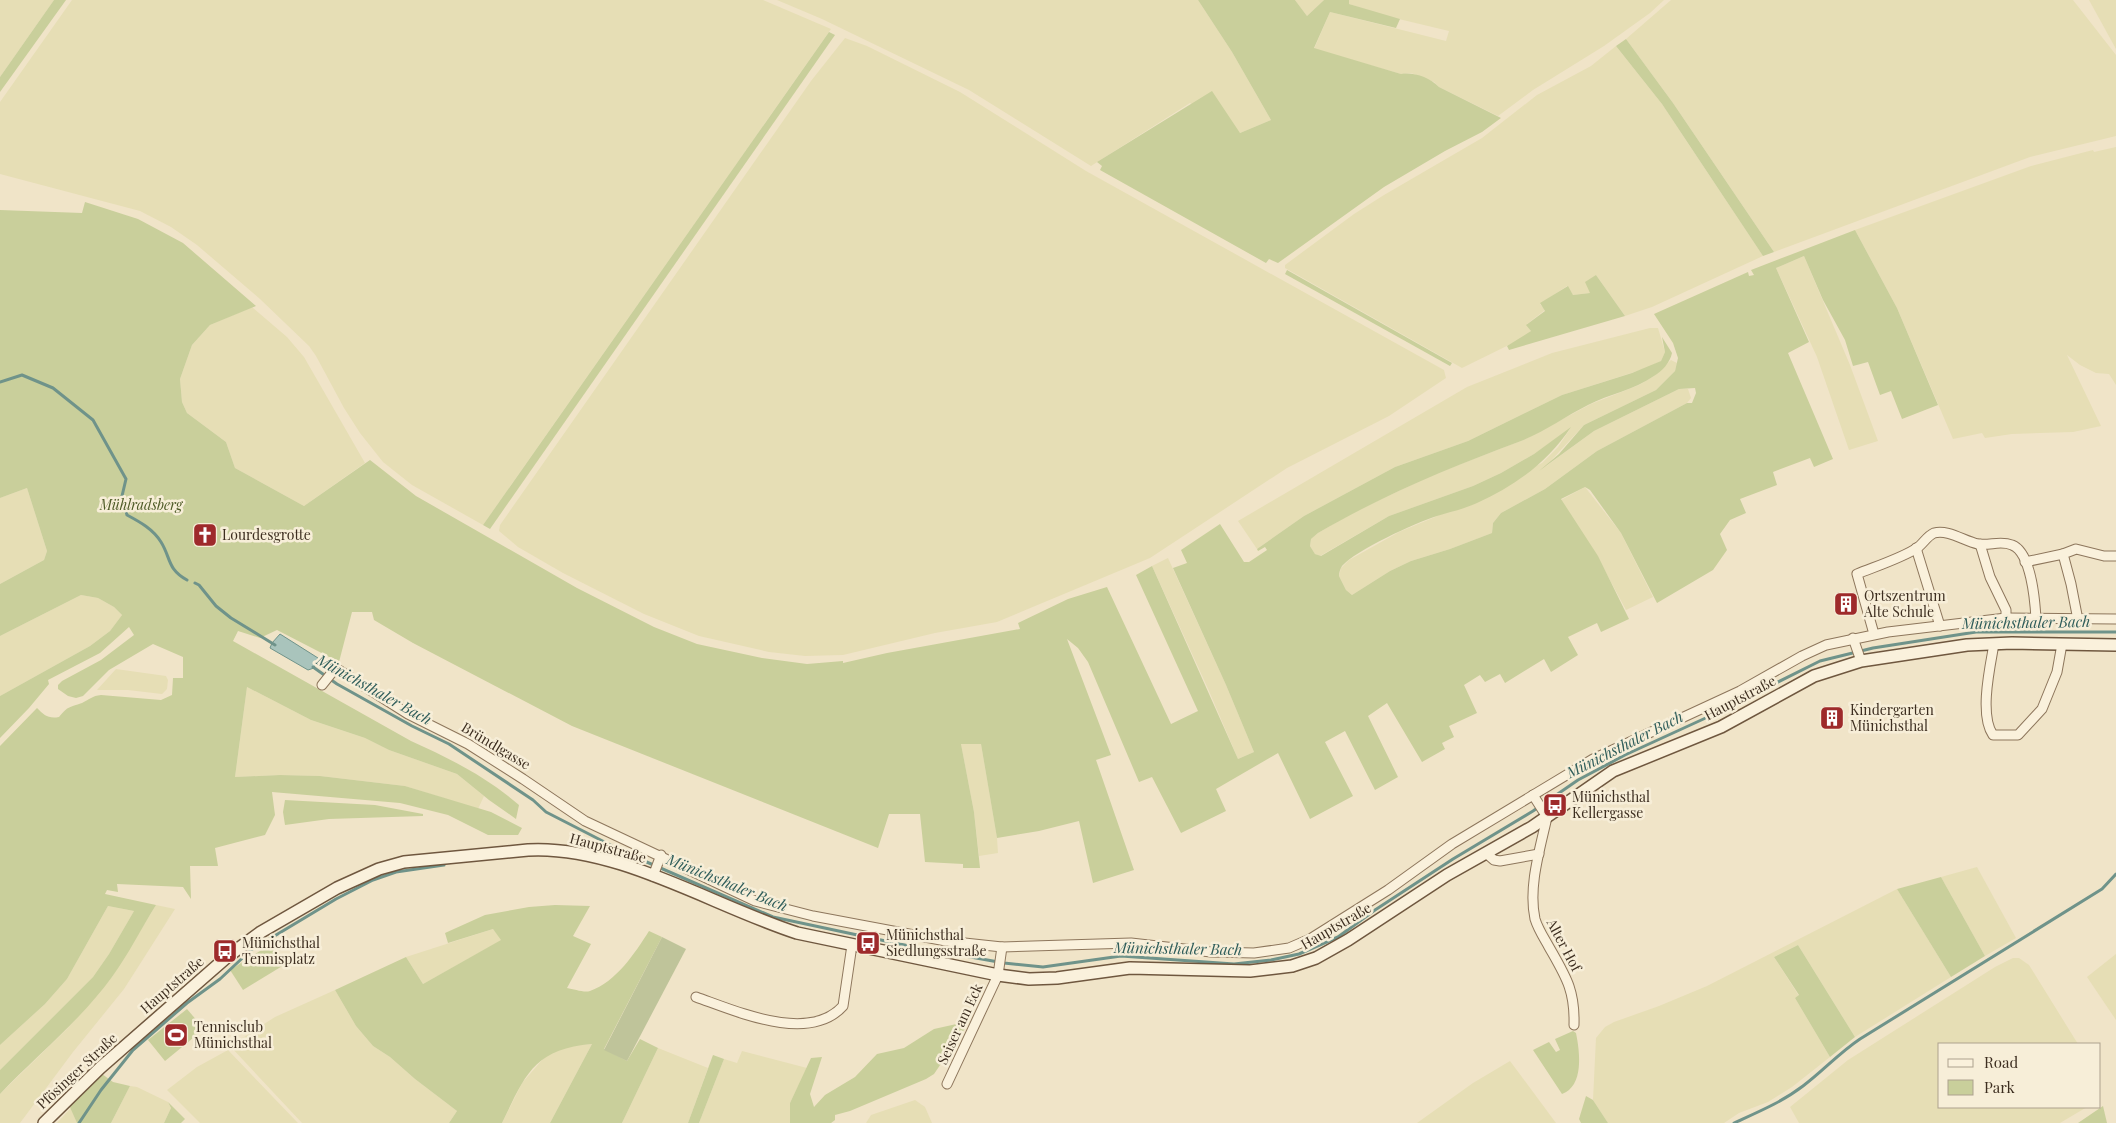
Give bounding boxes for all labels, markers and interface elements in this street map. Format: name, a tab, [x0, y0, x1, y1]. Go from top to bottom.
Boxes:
park label: Mühlradsberg	[99, 495, 184, 514]
church icon: Lourdesgrotte	[192, 522, 218, 548]
place label: Lourdesgrotte	[222, 525, 311, 544]
place label: Ortszentrum Alte Schule	[1863, 586, 1946, 621]
building icon: Ortszentrum Alte Schule	[1833, 591, 1859, 617]
water label: Münichsthaler Bach	[1961, 611, 2090, 633]
water label: Münichsthaler Bach	[313, 649, 435, 729]
street label: Hauptstraße	[1701, 671, 1779, 724]
place label: Kindergarten Münichsthal	[1850, 700, 1935, 735]
building icon: Kindergarten Münichsthal	[1819, 705, 1845, 731]
water label: Münichsthaler Bach	[1562, 706, 1686, 783]
street label: Bründlgasse	[458, 718, 534, 774]
place label: Münichsthal Kellergasse	[1572, 787, 1650, 822]
bus stop icon: Münichsthal Kellergasse	[1542, 792, 1568, 818]
street label: Hauptstraße	[568, 828, 648, 867]
water label: Münichsthaler Bach	[663, 848, 791, 915]
street label: Hauptstraße	[1297, 898, 1374, 953]
street label: Alter Hof	[1542, 914, 1587, 976]
place label: Münichsthal Siedlungsstraße	[886, 925, 987, 960]
bus stop icon: Münichsthal Siedlungsstraße	[855, 930, 881, 956]
place label: Münichsthal Tennisplatz	[242, 933, 320, 968]
water label: Münichsthaler Bach	[1113, 937, 1242, 959]
bus stop icon: Münichsthal Tennisplatz	[212, 938, 238, 964]
street label: Hauptstraße	[136, 952, 207, 1018]
street label: Seiser am Eck	[932, 980, 987, 1067]
place label: Tennisclub Münichsthal	[194, 1017, 272, 1052]
sports icon: Tennisclub Münichsthal	[163, 1022, 189, 1048]
street label: Pfösinger Straße	[32, 1028, 121, 1113]
legend	[1938, 1043, 2101, 1108]
text: Road	[1984, 1052, 2018, 1072]
text: Park	[1984, 1077, 2016, 1097]

